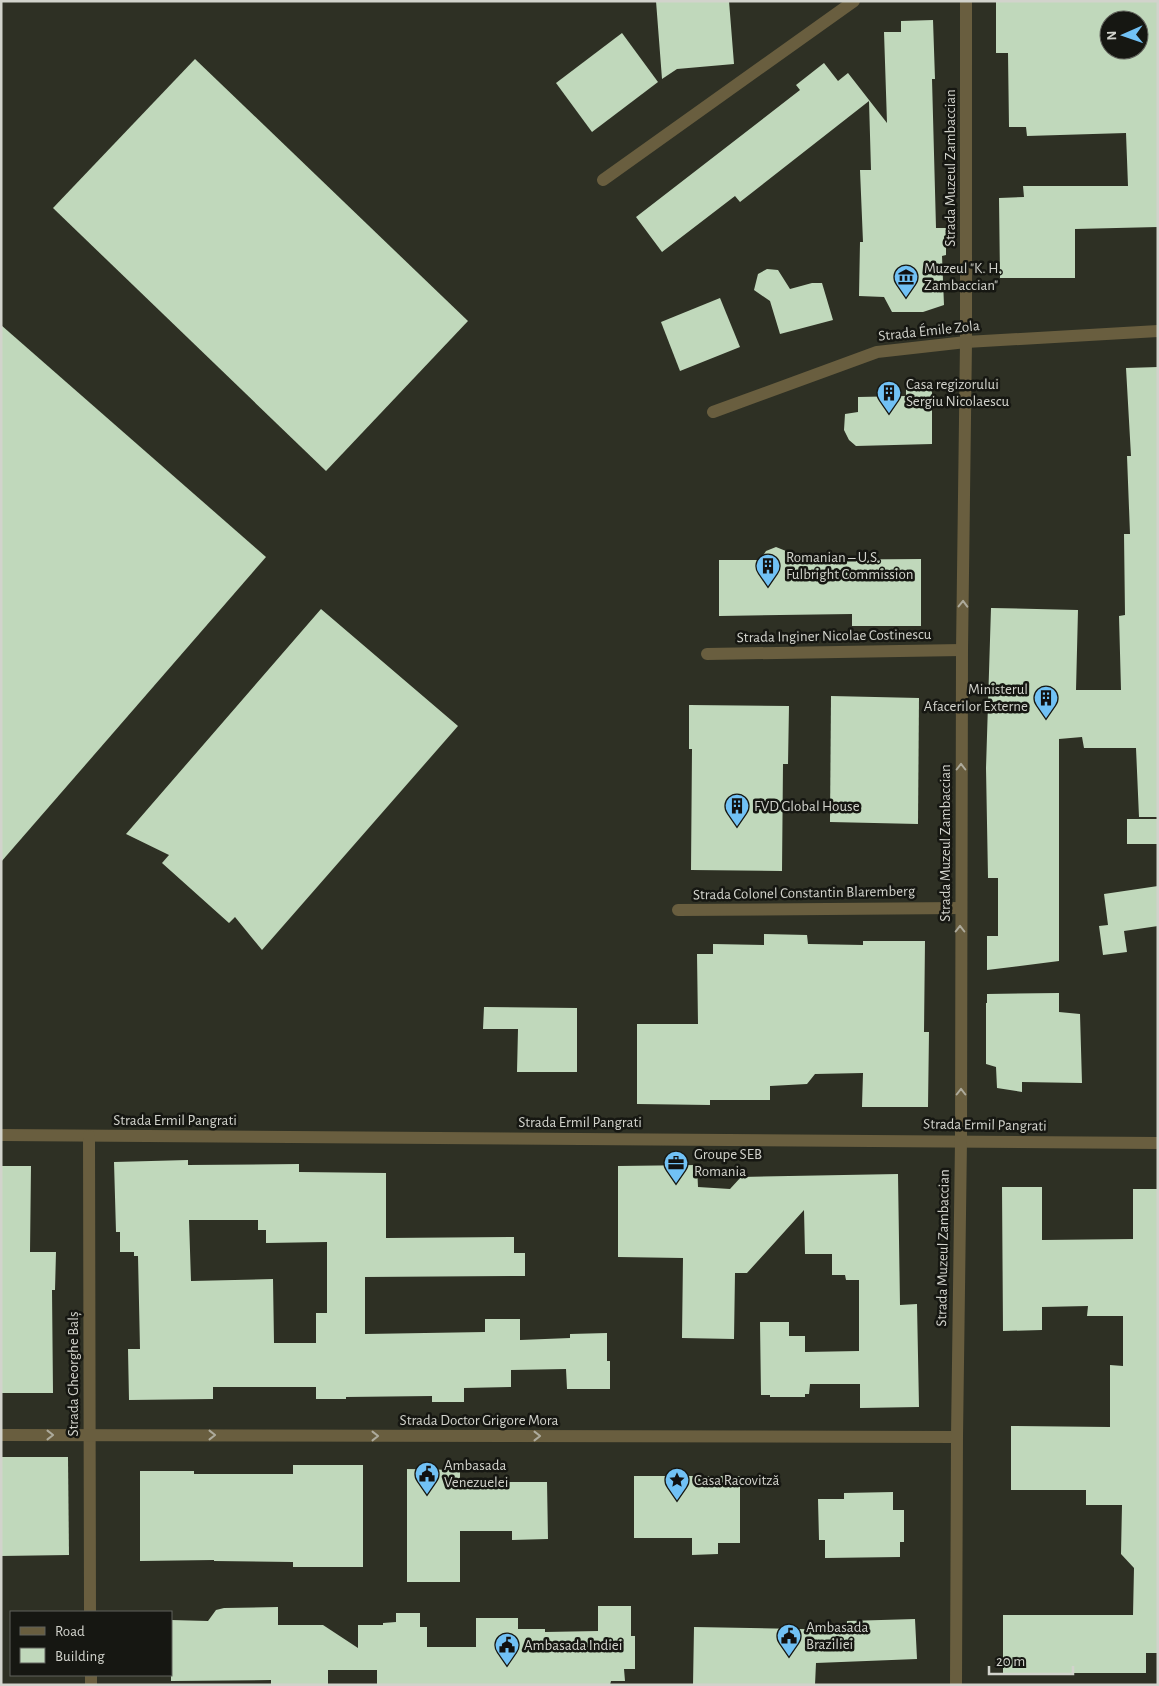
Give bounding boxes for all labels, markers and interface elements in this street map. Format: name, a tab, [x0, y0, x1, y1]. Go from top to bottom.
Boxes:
north arrow	[1099, 10, 1149, 60]
text: N	[1105, 30, 1119, 41]
street label: Strada Muzeul Zambaccian	[943, 89, 958, 247]
place label: Muzeul "K. H. Zambaccian"	[924, 261, 1001, 293]
museum icon: Muzeul "K. H. Zambaccian"	[893, 264, 919, 298]
street label: Strada Émile Zola	[877, 316, 981, 344]
place label: Casa regizorului Sergiu Nicolaescu	[906, 377, 1009, 409]
building icon: Casa regizorului Sergiu Nicolaescu	[876, 380, 902, 414]
place label: Romanian – U.S. Fulbright Commission	[786, 550, 913, 582]
building icon: Romanian – U.S. Fulbright Commission	[755, 553, 781, 587]
one-way arrow	[958, 600, 968, 608]
street label: Strada Inginer Nicolae Costinescu	[737, 627, 932, 645]
place label: Ministerul Afacerilor Externe	[924, 682, 1028, 714]
building icon: Ministerul Afacerilor Externe	[1033, 685, 1059, 719]
one-way arrow	[956, 763, 966, 770]
street label: Strada Muzeul Zambaccian	[938, 764, 953, 922]
building icon: FVD Global House	[724, 793, 750, 827]
place label: FVD Global House	[754, 799, 860, 814]
street label: Strada Colonel Constantin Blaremberg	[693, 884, 916, 902]
one-way arrow	[955, 925, 965, 933]
one-way arrow	[956, 1088, 966, 1096]
street label: Strada Ermil Pangrati	[113, 1113, 237, 1128]
street label: Strada Ermil Pangrati	[518, 1115, 642, 1130]
street label: Strada Ermil Pangrati	[923, 1116, 1047, 1134]
place label: Groupe SEB Romania	[694, 1147, 762, 1179]
office icon: Groupe SEB Romania	[663, 1150, 689, 1184]
street label: Strada Muzeul Zambaccian	[934, 1169, 952, 1327]
street label: Strada Gheorghe Balș	[66, 1311, 82, 1437]
street label: Strada Doctor Grigore Mora	[400, 1413, 559, 1428]
one-way arrow	[46, 1430, 54, 1440]
one-way arrow	[209, 1430, 217, 1440]
one-way arrow	[372, 1431, 379, 1441]
one-way arrow	[534, 1431, 542, 1441]
place label: Ambasada Venezuelei	[444, 1458, 508, 1490]
public building icon: Ambasada Venezuelei	[414, 1461, 440, 1495]
place icon: Casa Racovitză	[664, 1467, 690, 1501]
place label: Casa Racovitză	[694, 1473, 779, 1488]
legend	[10, 1611, 172, 1676]
place label: Ambasada Braziliei	[806, 1620, 868, 1652]
public building icon: Ambasada Braziliei	[776, 1623, 802, 1657]
text: Road	[55, 1624, 85, 1639]
public building icon: Ambasada Indiei	[494, 1632, 520, 1666]
place label: Ambasada Indiei	[524, 1638, 622, 1653]
scale bar	[989, 1644, 1073, 1676]
text: Building	[55, 1649, 105, 1664]
text: 20 m	[996, 1654, 1025, 1669]

